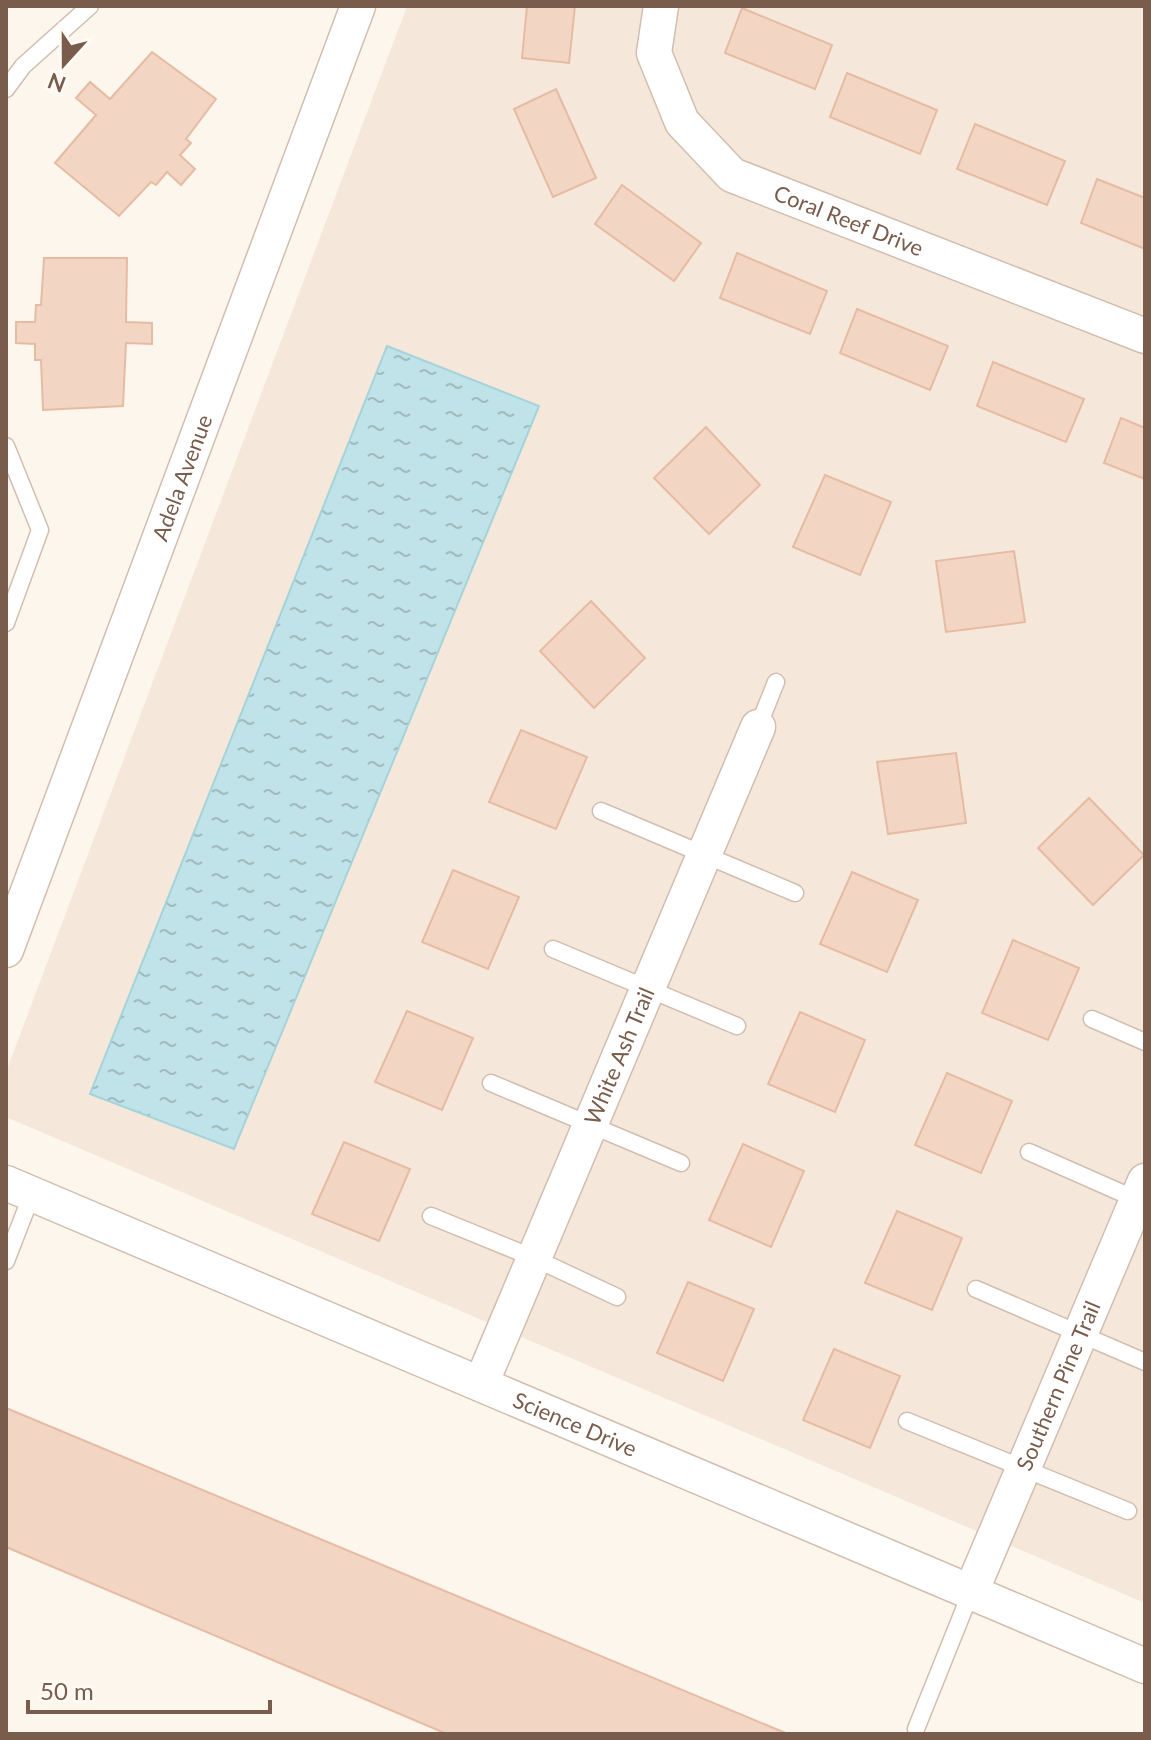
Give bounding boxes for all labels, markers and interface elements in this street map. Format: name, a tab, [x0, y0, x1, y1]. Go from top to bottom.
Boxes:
north arrow	[24, 24, 104, 104]
text: N	[44, 67, 69, 99]
street label: Coral Reef Drive	[770, 179, 927, 261]
street label: Adela Avenue	[146, 411, 217, 544]
street label: White Ash Trail	[578, 983, 660, 1128]
street label: Southern Pine Trail	[1010, 1297, 1106, 1474]
street label: Science Drive	[509, 1386, 641, 1462]
scale bar	[28, 1664, 270, 1714]
text: 50 m	[40, 1676, 94, 1705]

